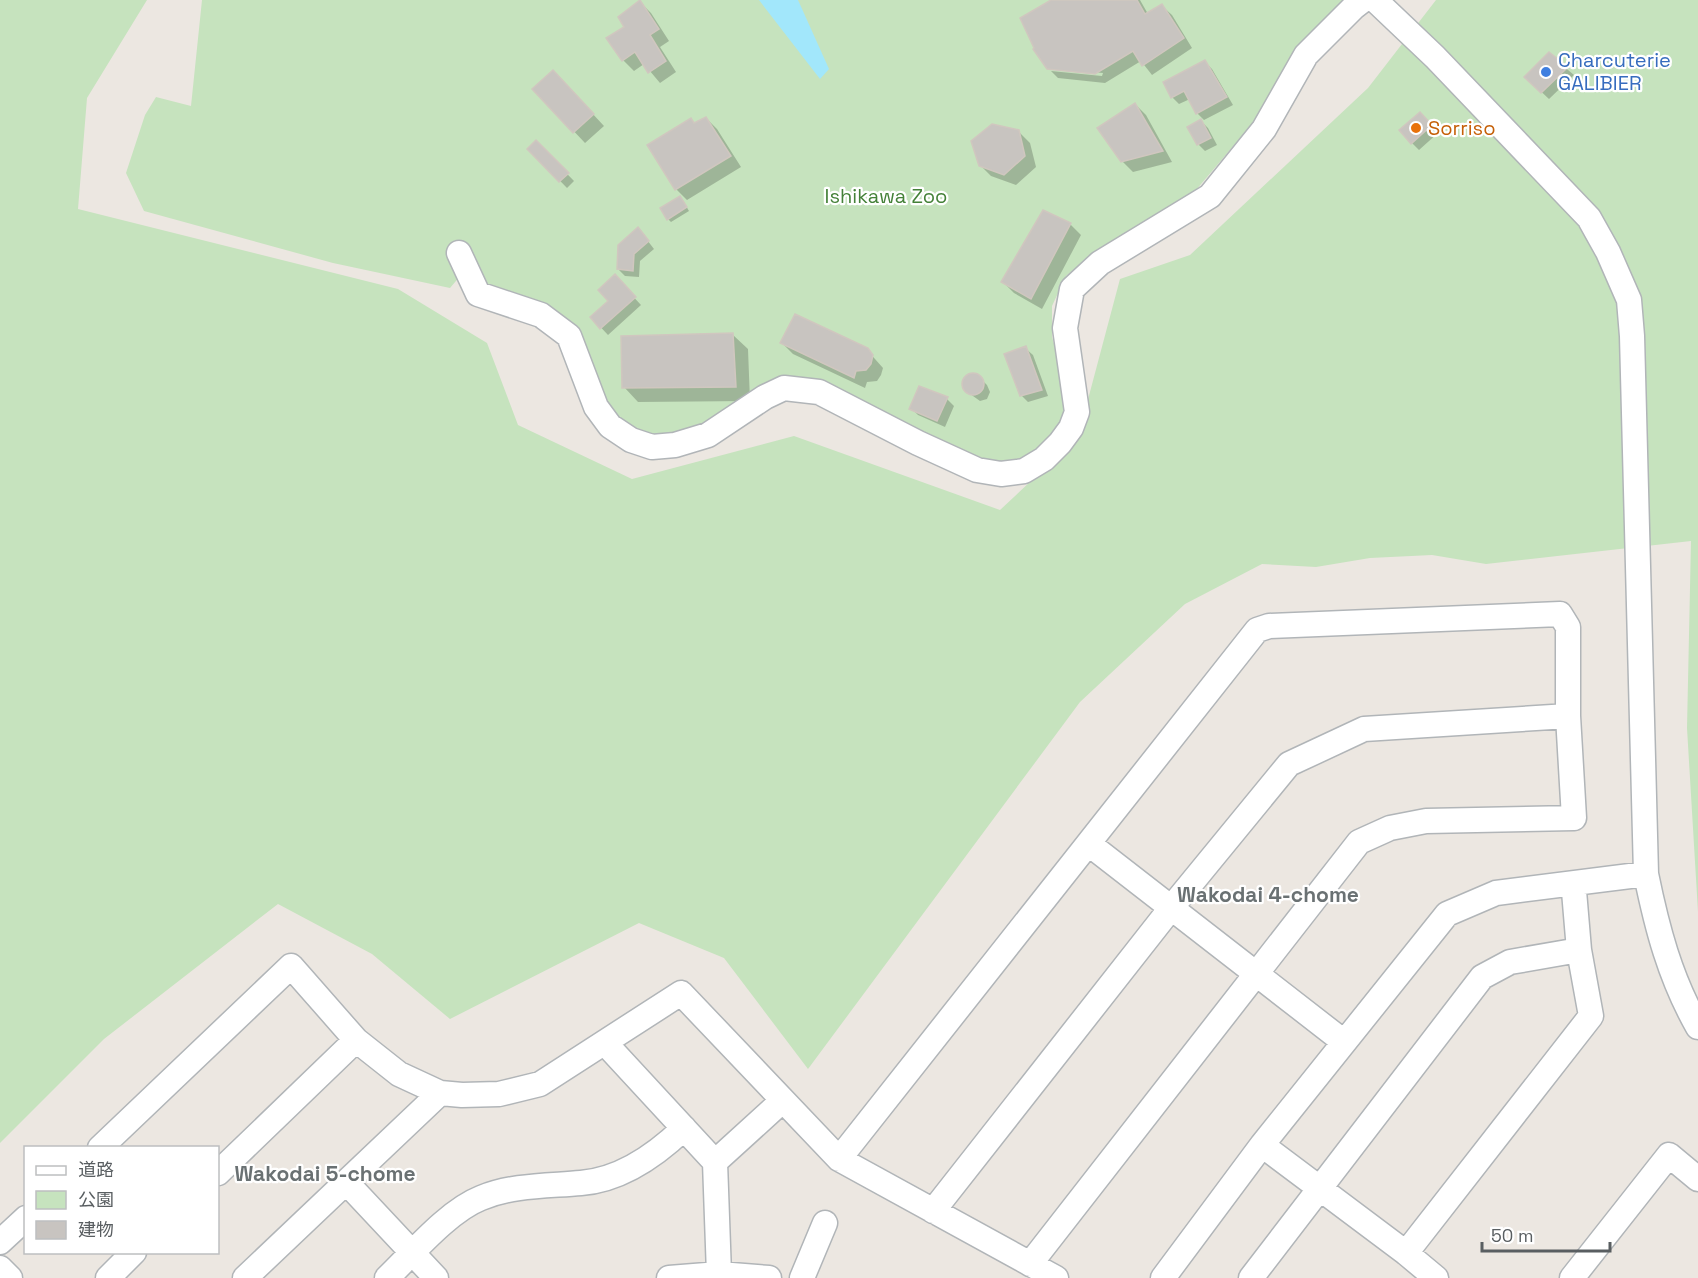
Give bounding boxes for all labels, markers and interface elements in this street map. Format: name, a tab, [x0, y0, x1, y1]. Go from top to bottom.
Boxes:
place label: Charcuterie GALIBIER	[1558, 47, 1671, 96]
marker: Charcuterie GALIBIER	[1539, 65, 1553, 79]
place label: Sorriso	[1428, 115, 1496, 141]
marker: Sorriso	[1409, 121, 1423, 135]
park label: Ishikawa Zoo	[825, 183, 947, 209]
district label: Wakodai 4-chome	[1177, 881, 1359, 908]
legend	[24, 1146, 219, 1254]
text: 道路	[78, 1158, 114, 1181]
district label: Wakodai 5-chome	[234, 1160, 416, 1187]
text: 公園	[78, 1188, 114, 1211]
scale bar	[1482, 1215, 1610, 1253]
text: 建物	[78, 1218, 114, 1241]
text: 50 m	[1491, 1224, 1533, 1247]

